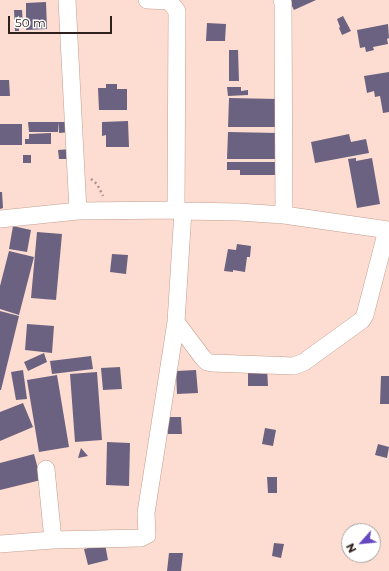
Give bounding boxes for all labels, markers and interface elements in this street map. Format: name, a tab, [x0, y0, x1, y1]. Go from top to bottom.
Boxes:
scale bar	[10, 8, 114, 34]
text: 50 m	[15, 15, 46, 30]
north arrow	[341, 523, 381, 563]
text: N	[343, 541, 359, 555]

